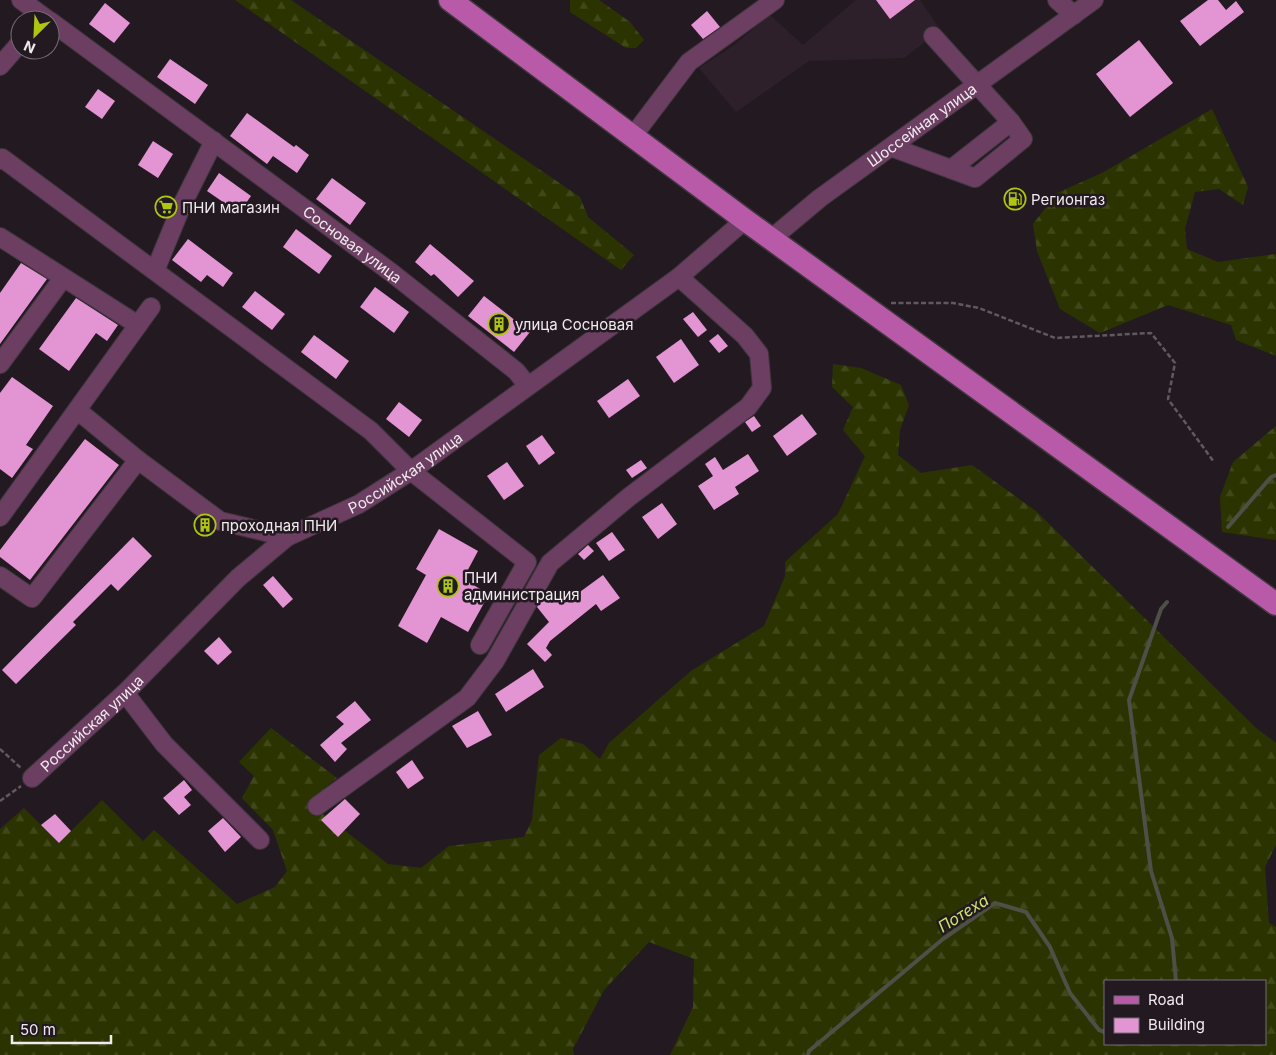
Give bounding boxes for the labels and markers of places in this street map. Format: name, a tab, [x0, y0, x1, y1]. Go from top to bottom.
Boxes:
fuel station icon: Регионгаз	[1003, 187, 1027, 211]
place label: Регионгаз	[1031, 190, 1105, 209]
supermarket icon: ПНИ магазин	[154, 195, 178, 219]
place label: ПНИ магазин	[182, 198, 280, 217]
building icon: улица Сосновая	[487, 312, 511, 336]
place label: улица Сосновая	[515, 315, 633, 334]
building icon: проходная ПНИ	[193, 513, 217, 537]
place label: проходная ПНИ	[221, 516, 337, 535]
place label: ПНИ администрация	[464, 568, 580, 604]
building icon: ПНИ администрация	[436, 574, 460, 598]

